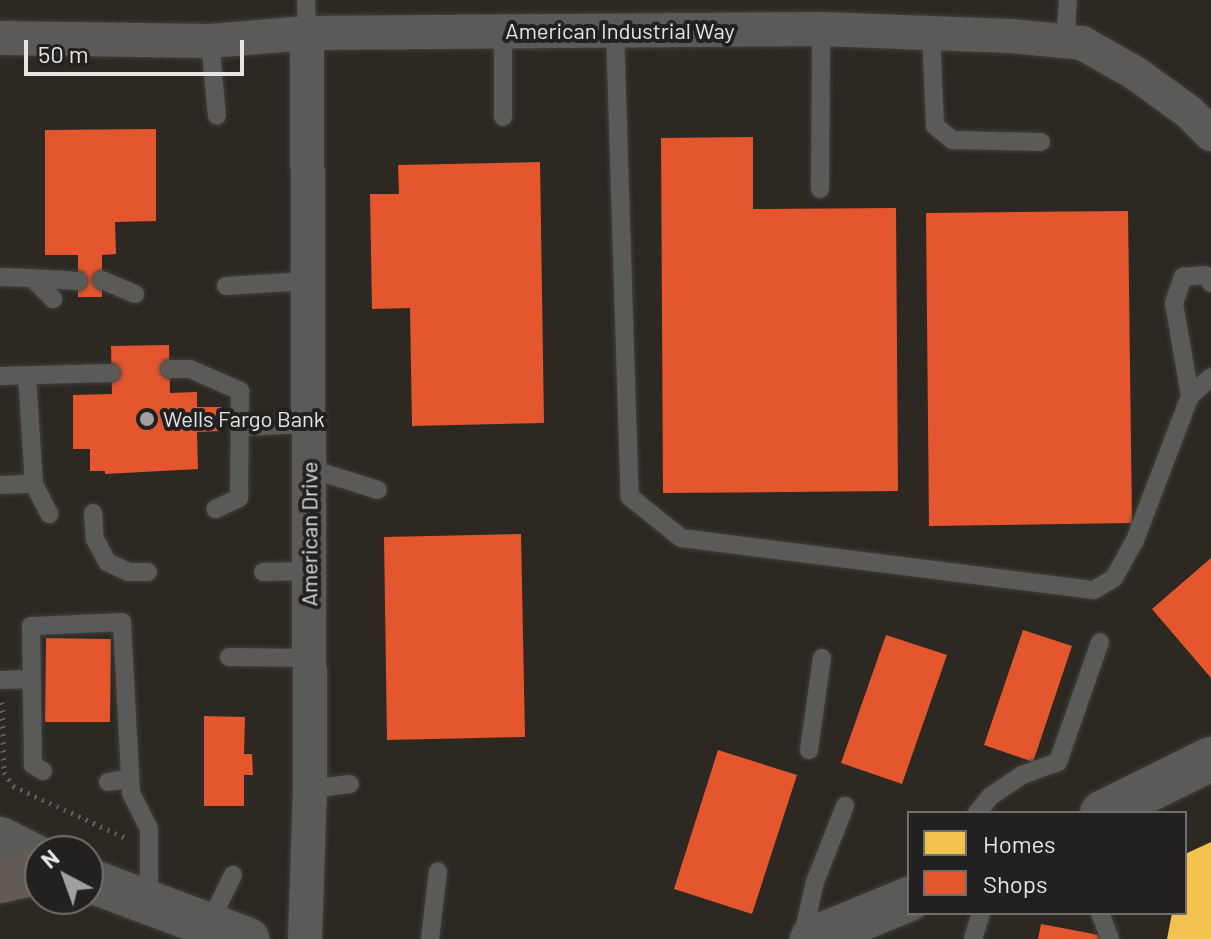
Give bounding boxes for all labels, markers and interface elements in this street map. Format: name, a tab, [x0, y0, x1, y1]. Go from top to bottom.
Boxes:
street label: American Industrial Way	[505, 18, 735, 44]
scale bar	[28, 24, 248, 74]
text: 50 m	[38, 39, 89, 68]
place label: Wells Fargo Bank	[163, 406, 325, 432]
marker: Wells Fargo Bank	[138, 410, 156, 428]
street label: American Drive	[296, 462, 322, 606]
legend	[907, 811, 1187, 915]
text: Homes	[983, 829, 1056, 858]
north arrow	[24, 835, 104, 915]
text: N	[36, 844, 64, 873]
text: Shops	[983, 869, 1048, 898]

